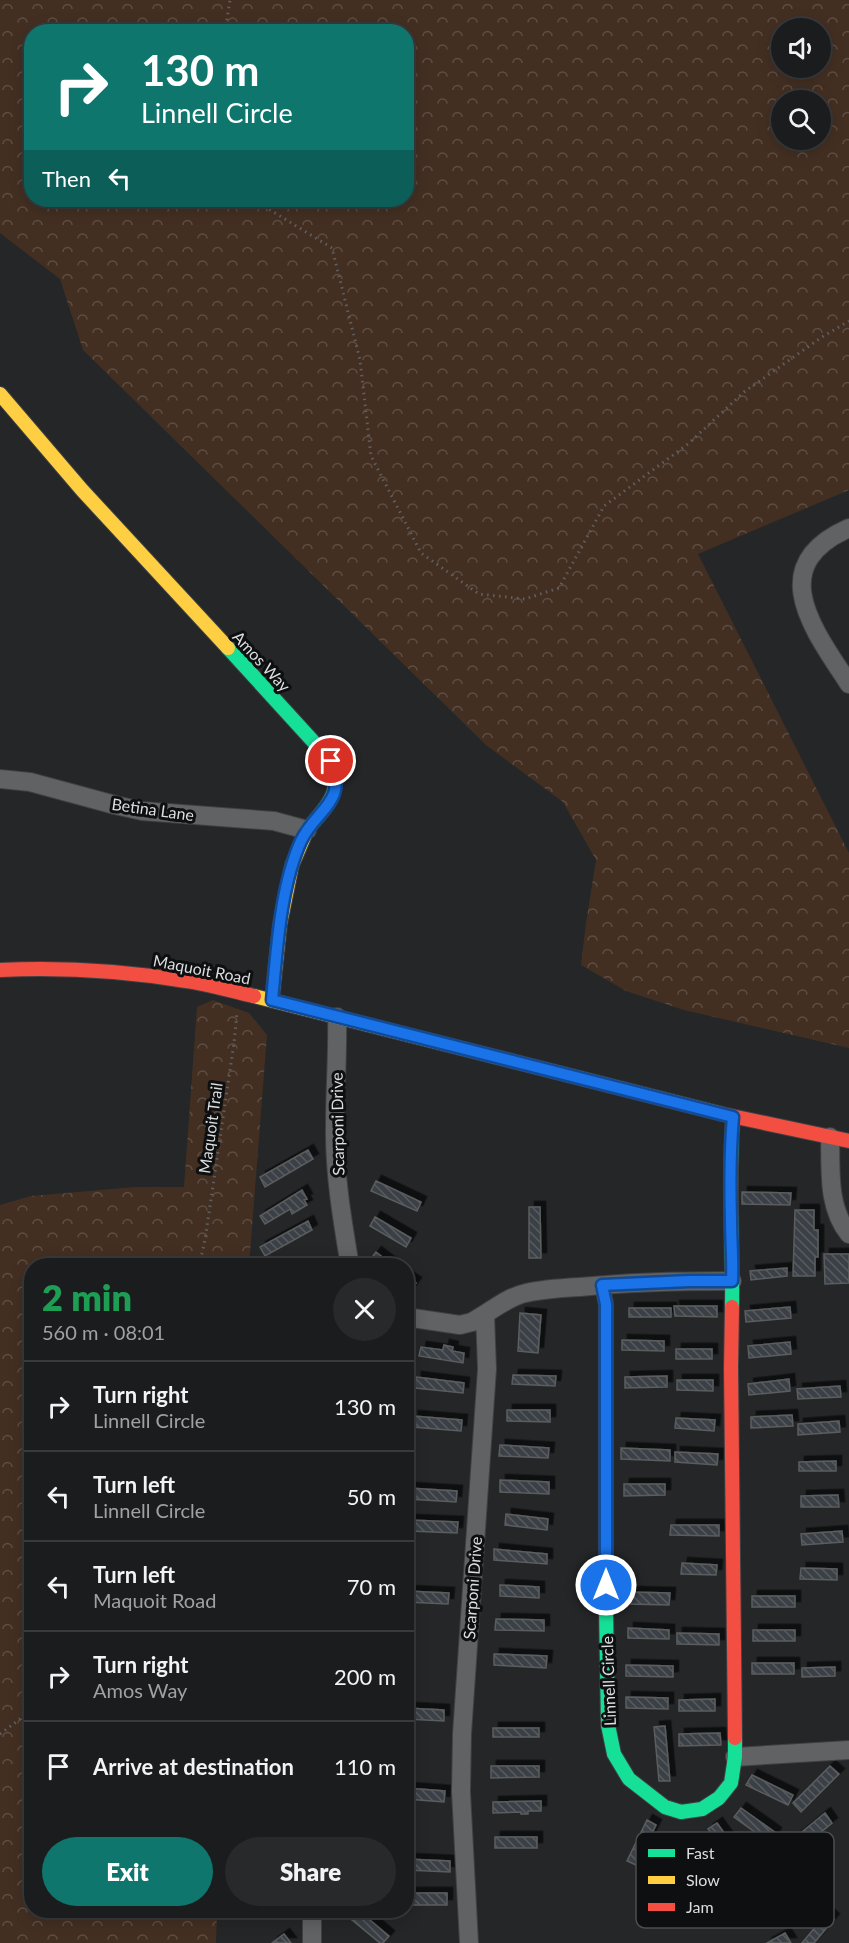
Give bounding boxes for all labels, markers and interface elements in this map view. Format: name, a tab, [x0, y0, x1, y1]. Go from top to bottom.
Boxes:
map controls	[771, 18, 831, 150]
button: sound	[771, 18, 831, 78]
text: 130 m	[141, 45, 259, 95]
icon: right	[42, 48, 120, 126]
button: search	[771, 90, 831, 150]
text: Linnell Circle	[141, 96, 293, 129]
icon: left	[103, 162, 136, 195]
text: Then	[42, 165, 91, 192]
street label: Amos Way	[229, 627, 295, 696]
pin	[305, 735, 356, 786]
icon: arrive	[314, 744, 347, 777]
street label: Betina Lane	[111, 794, 195, 824]
street label: Maquoit Road	[152, 950, 252, 988]
street label: Scarponi Drive	[327, 1072, 347, 1176]
street label: Maquoit Trail	[194, 1081, 226, 1175]
text: 2 min	[42, 1275, 132, 1319]
button: close	[333, 1278, 396, 1341]
text: 560 m · 08:01	[42, 1320, 165, 1344]
text: Turn right	[93, 1381, 188, 1408]
icon: right	[42, 1390, 75, 1423]
text: 130 m	[334, 1393, 396, 1420]
text: Linnell Circle	[93, 1408, 205, 1432]
text: Turn left	[93, 1471, 175, 1498]
icon: left	[42, 1480, 75, 1513]
text: 50 m	[347, 1483, 396, 1510]
text: Linnell Circle	[93, 1498, 205, 1522]
street label: Scarponi Drive	[459, 1536, 485, 1640]
position arrow	[574, 1553, 638, 1617]
text: Turn left	[93, 1561, 175, 1588]
icon: left	[42, 1570, 75, 1603]
text: 70 m	[347, 1573, 396, 1600]
text: Maquoit Road	[93, 1588, 216, 1612]
street label: Linnell Circle	[597, 1636, 619, 1726]
text: Turn right	[93, 1651, 188, 1678]
icon: right	[42, 1660, 75, 1693]
text: 200 m	[334, 1663, 396, 1690]
text: Amos Way	[93, 1678, 187, 1702]
icon: arrive	[42, 1750, 75, 1783]
text: Arrive at destination	[93, 1753, 294, 1780]
text: 110 m	[334, 1753, 396, 1780]
legend	[636, 1832, 834, 1928]
button: Exit	[42, 1837, 213, 1906]
button: Share	[225, 1837, 396, 1906]
text: Fast	[686, 1843, 715, 1862]
text: Slow	[686, 1870, 720, 1889]
text: Jam	[686, 1897, 714, 1916]

